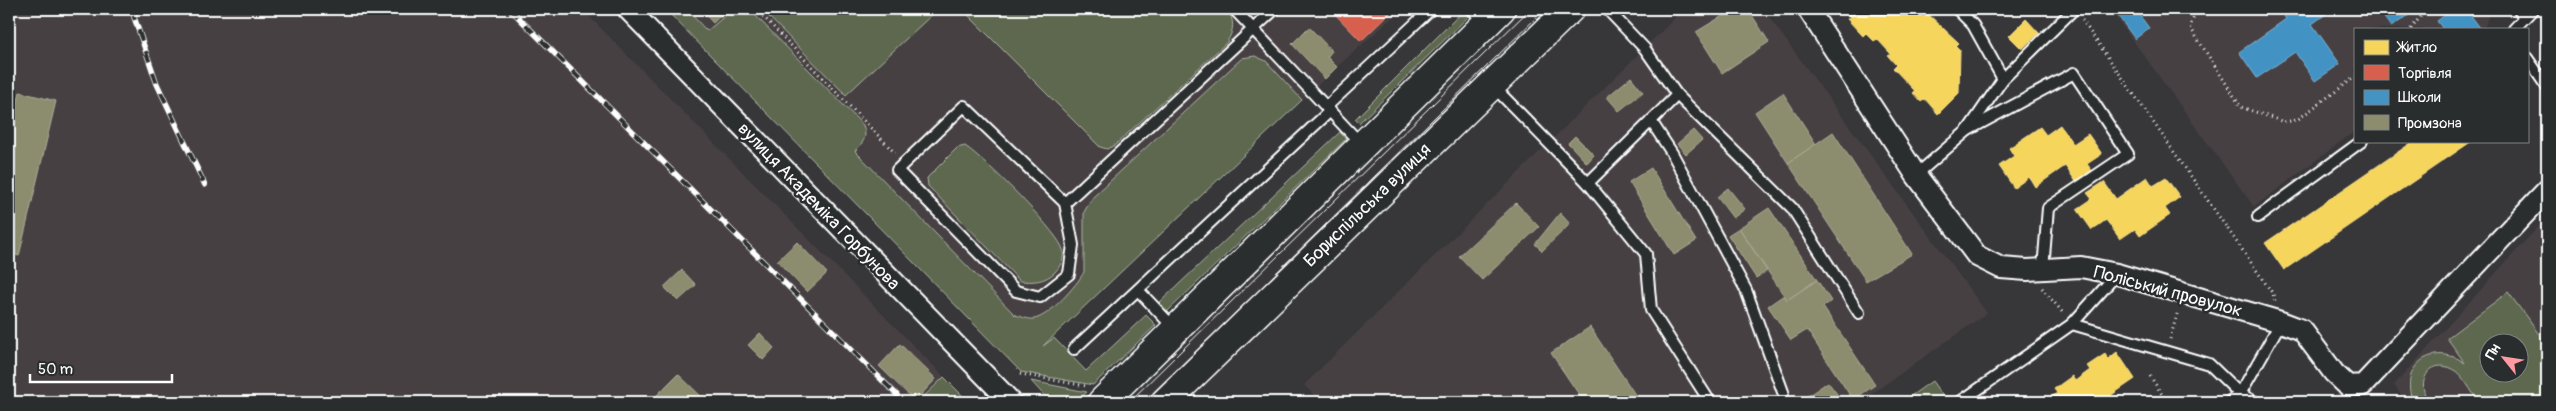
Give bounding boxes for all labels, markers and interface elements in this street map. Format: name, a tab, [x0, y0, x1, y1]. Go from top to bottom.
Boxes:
legend	[2354, 28, 2528, 142]
text: Житло	[2396, 38, 2437, 57]
text: Торгівля	[2398, 64, 2452, 83]
text: Школи	[2398, 88, 2441, 107]
text: Промзона	[2398, 114, 2462, 133]
street label: вулиця Академіка Горбунова	[733, 118, 905, 295]
street label: Бориспільська вулиця	[1299, 138, 1436, 272]
street label: Поліський провулок	[2091, 261, 2245, 322]
north arrow	[2478, 334, 2528, 384]
text: Пн	[2482, 341, 2504, 363]
scale bar	[30, 351, 172, 383]
text: 50 m	[38, 360, 73, 379]

